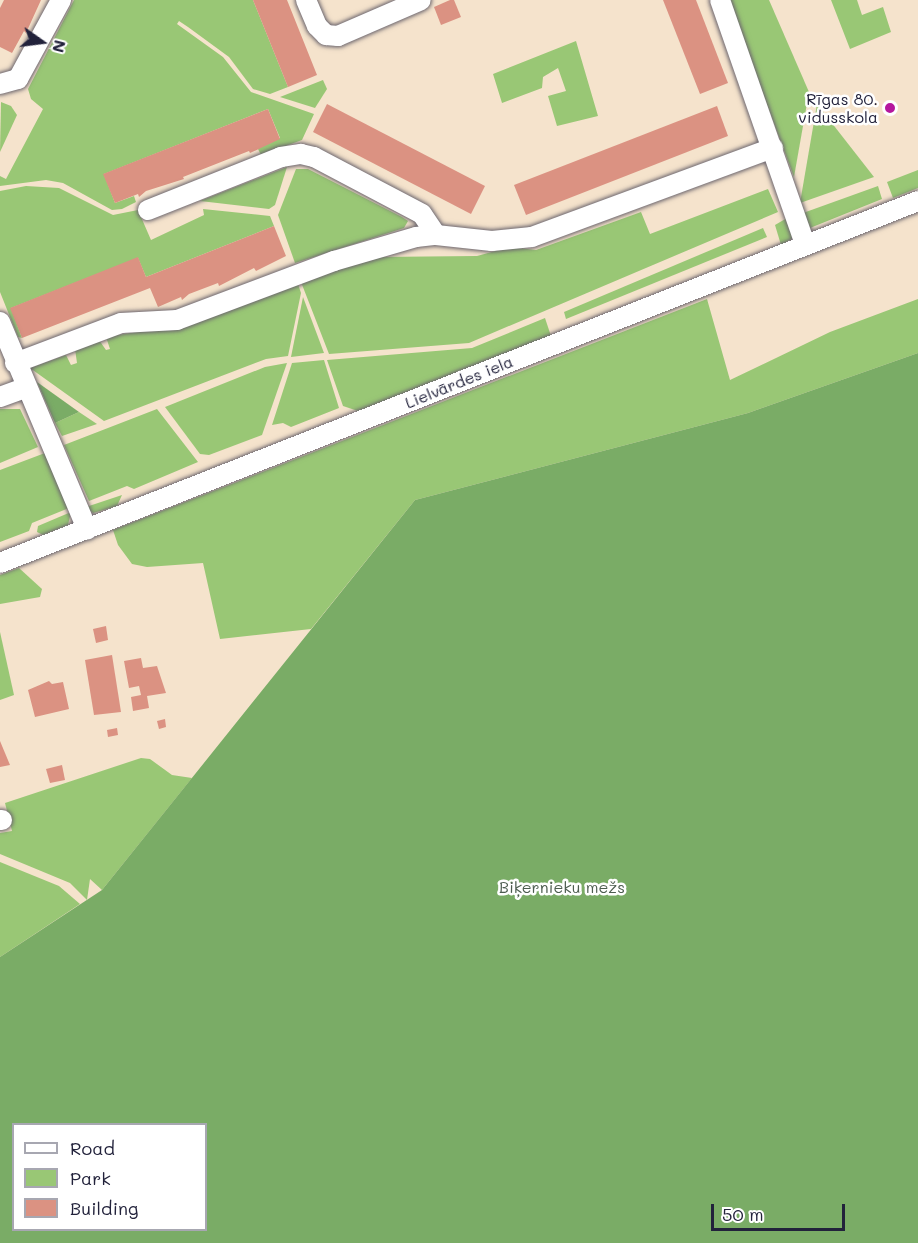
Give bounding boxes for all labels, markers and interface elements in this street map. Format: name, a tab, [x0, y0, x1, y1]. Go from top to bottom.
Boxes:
north arrow	[12, 12, 72, 72]
text: N	[48, 38, 72, 55]
place label: Rīgas 80. vidusskola	[798, 89, 878, 127]
marker: Rīgas 80. vidusskola	[883, 101, 897, 115]
street label: Lielvārdes iela	[402, 352, 516, 412]
park label: Biķernieku mežs	[499, 877, 625, 897]
legend	[12, 1123, 207, 1231]
text: Road	[70, 1136, 115, 1160]
text: Park	[70, 1166, 111, 1190]
scale bar	[714, 1192, 848, 1230]
text: Building	[70, 1196, 138, 1220]
text: 50 m	[722, 1202, 764, 1226]

